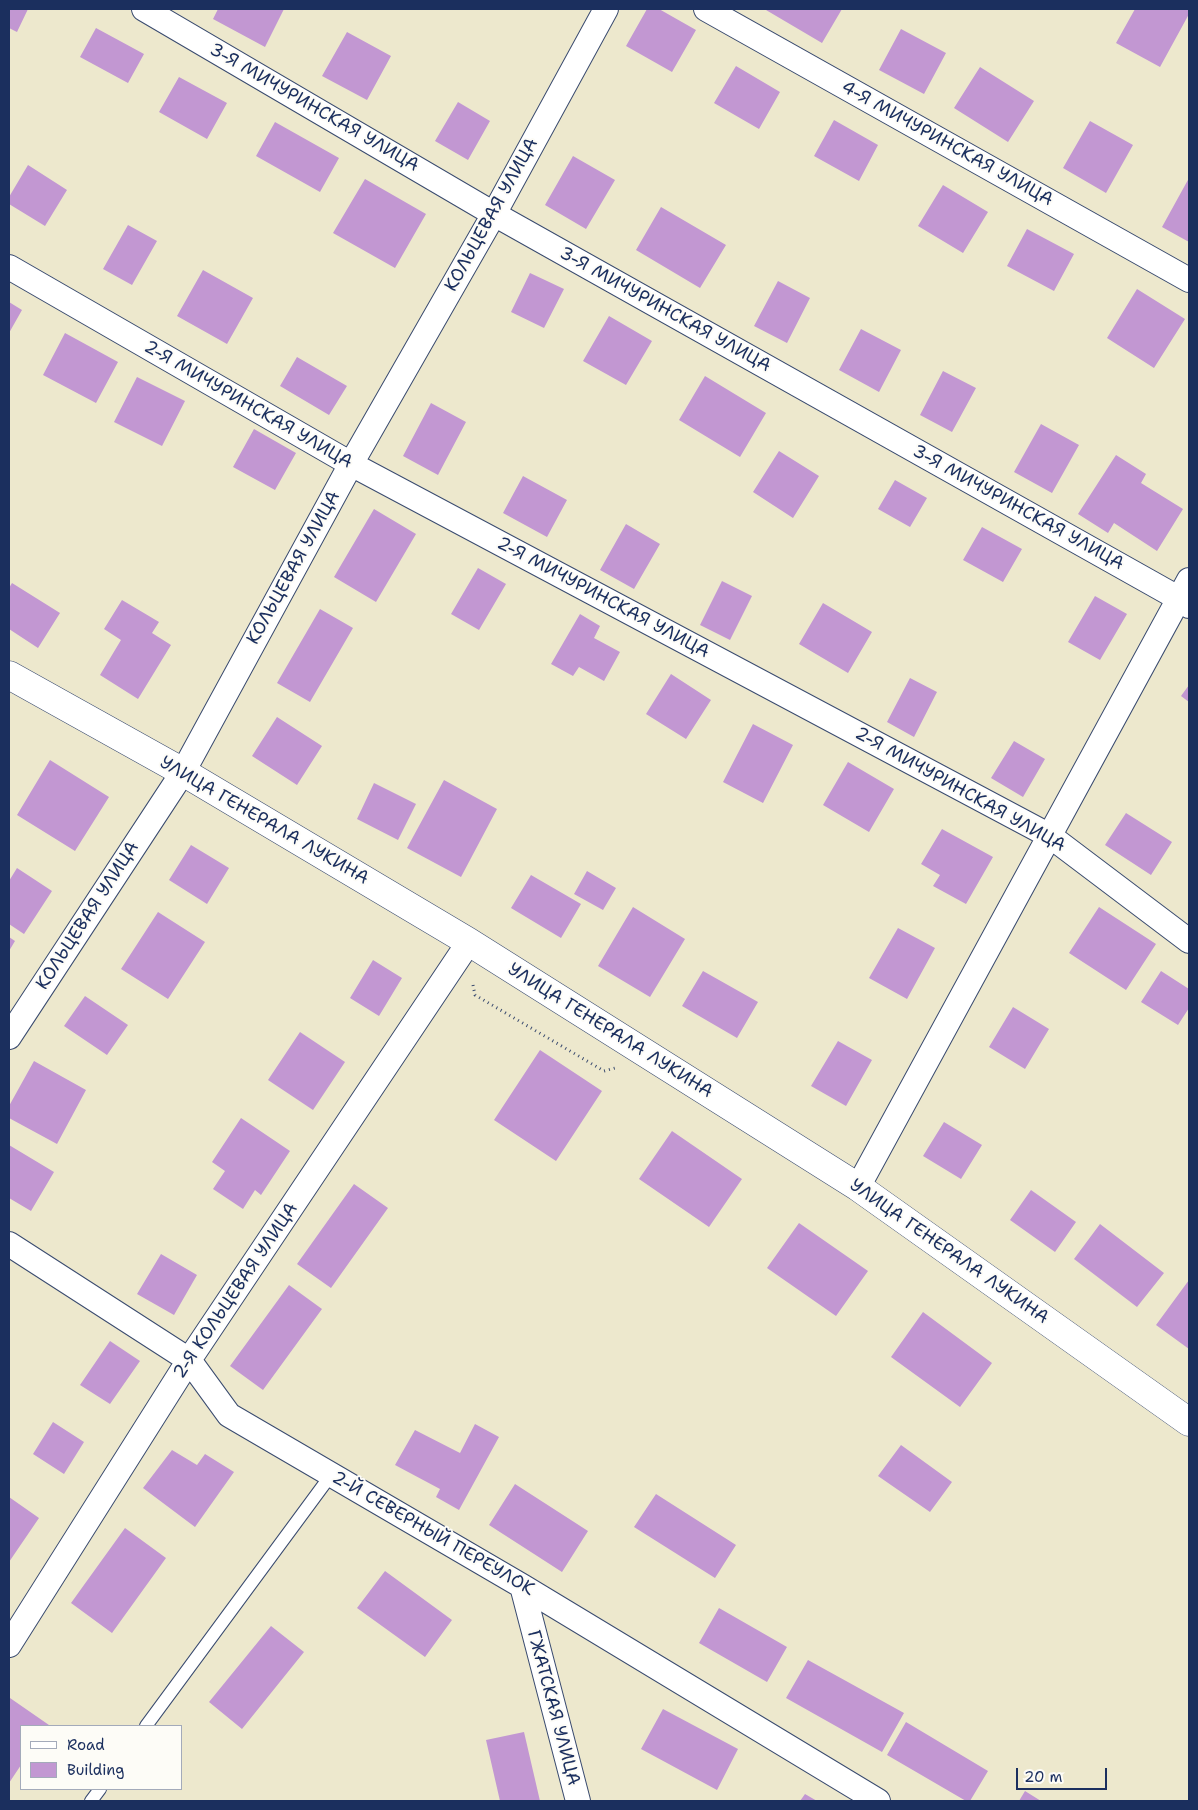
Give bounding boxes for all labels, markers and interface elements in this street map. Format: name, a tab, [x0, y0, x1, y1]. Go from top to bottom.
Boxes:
street label: 3-Я МИЧУРИНСКАЯ УЛИЦА	[205, 39, 423, 177]
street label: 4-Я МИЧУРИНСКАЯ УЛИЦА	[837, 77, 1057, 211]
street label: КОЛЬЦЕВАЯ УЛИЦА	[441, 134, 543, 296]
street label: 3-Я МИЧУРИНСКАЯ УЛИЦА	[556, 243, 774, 377]
street label: 2-Я МИЧУРИНСКАЯ УЛИЦА	[140, 336, 356, 474]
street label: 3-Я МИЧУРИНСКАЯ УЛИЦА	[909, 441, 1127, 575]
street label: КОЛЬЦЕВАЯ УЛИЦА	[243, 487, 345, 649]
street label: 2-Я МИЧУРИНСКАЯ УЛИЦА	[493, 533, 713, 663]
street label: 2-Я МИЧУРИНСКАЯ УЛИЦА	[851, 723, 1069, 857]
street label: УЛИЦА ГЕНЕРАЛА ЛУКИНА	[156, 752, 372, 890]
street label: КОЛЬЦЕВАЯ УЛИЦА	[32, 838, 144, 994]
street label: УЛИЦА ГЕНЕРАЛА ЛУКИНА	[503, 959, 717, 1103]
street label: УЛИЦА ГЕНЕРАЛА ЛУКИНА	[845, 1175, 1053, 1329]
street label: 2-Я КОЛЬЦЕВАЯ УЛИЦА	[169, 1199, 303, 1383]
street label: 2-Й СЕВЕРНЫЙ ПЕРЕУЛОК	[328, 1467, 538, 1601]
street label: ГЖАТСКАЯ УЛИЦА	[522, 1628, 584, 1788]
legend	[20, 1725, 182, 1790]
text: Road	[67, 1735, 105, 1755]
scale bar	[1018, 1758, 1109, 1790]
text: Building	[67, 1760, 124, 1780]
text: 20 m	[1024, 1767, 1063, 1787]

